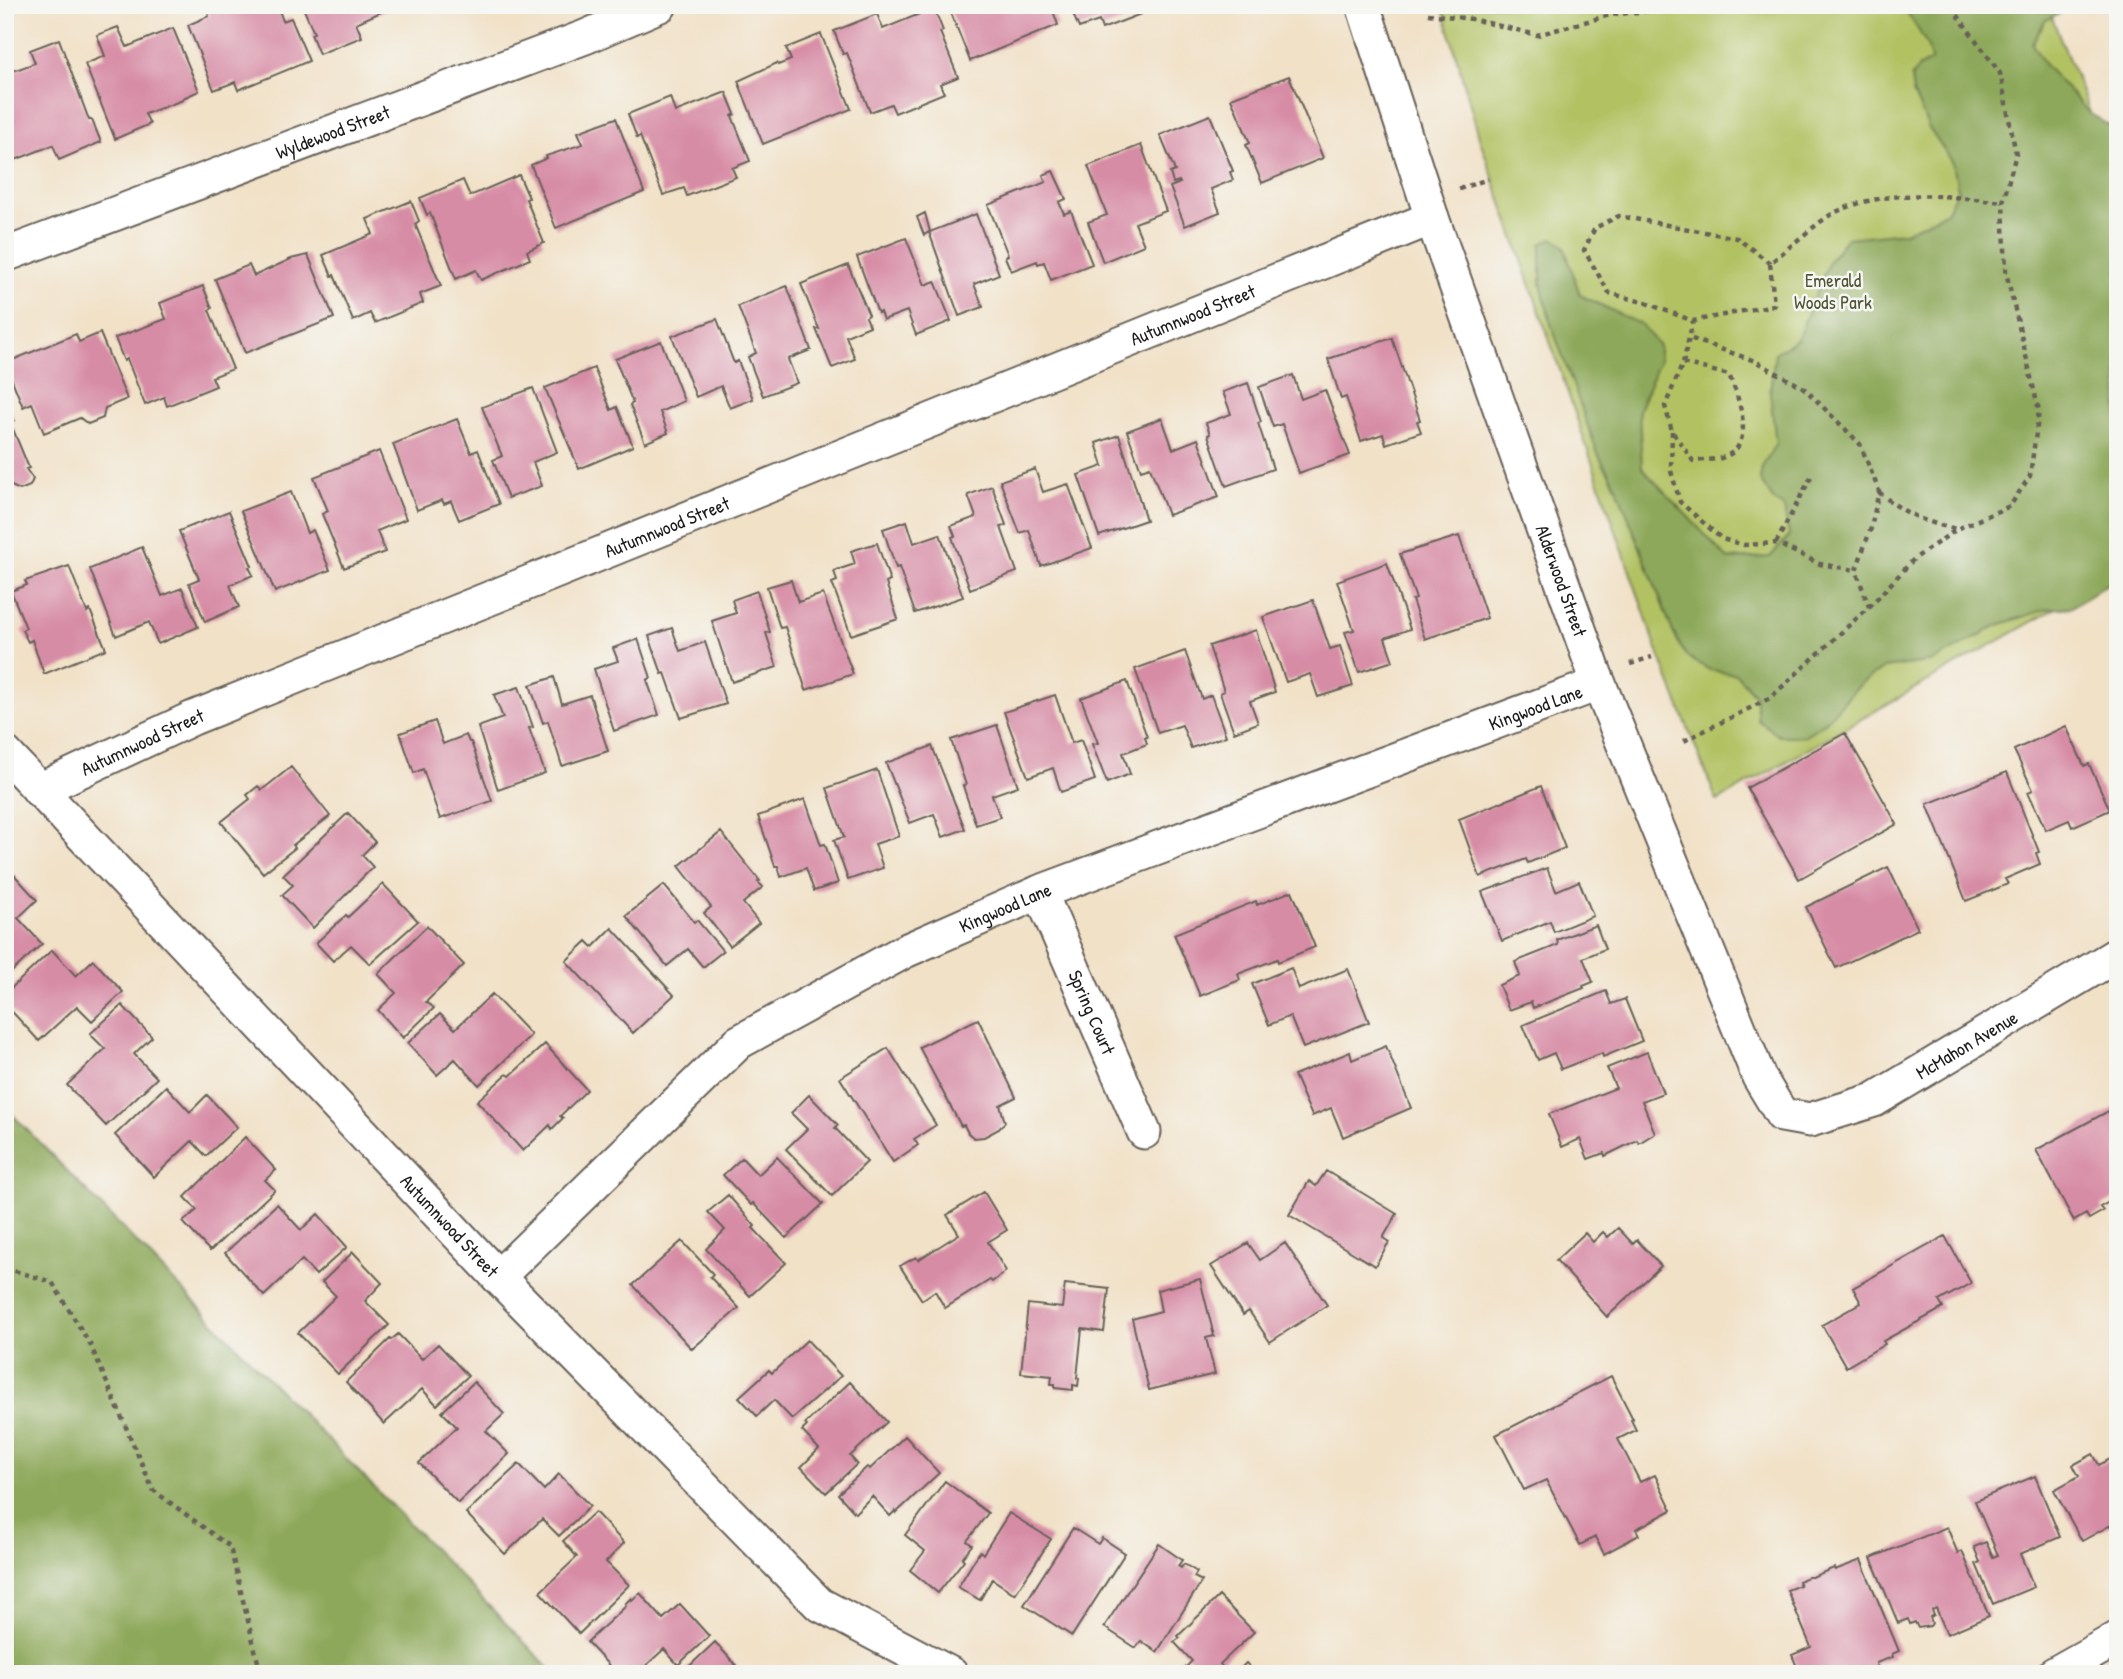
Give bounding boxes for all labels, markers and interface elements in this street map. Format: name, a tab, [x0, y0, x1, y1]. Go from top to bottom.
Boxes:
street label: Wyldewood Street	[272, 98, 394, 165]
park label: Emerald Woods Park	[1794, 267, 1872, 315]
street label: Autumnwood Street	[1126, 278, 1260, 351]
street label: Autumnwood Street	[600, 490, 734, 564]
street label: Alderwood Street	[1530, 521, 1594, 640]
street label: Kingwood Lane	[1485, 678, 1586, 737]
street label: Autumnwood Street	[77, 702, 208, 782]
street label: Kingwood Lane	[955, 876, 1055, 939]
street label: Spring Court	[1062, 966, 1122, 1059]
street label: McMahon Avenue	[1911, 1004, 2023, 1085]
street label: Autumnwood Street	[395, 1168, 505, 1283]

